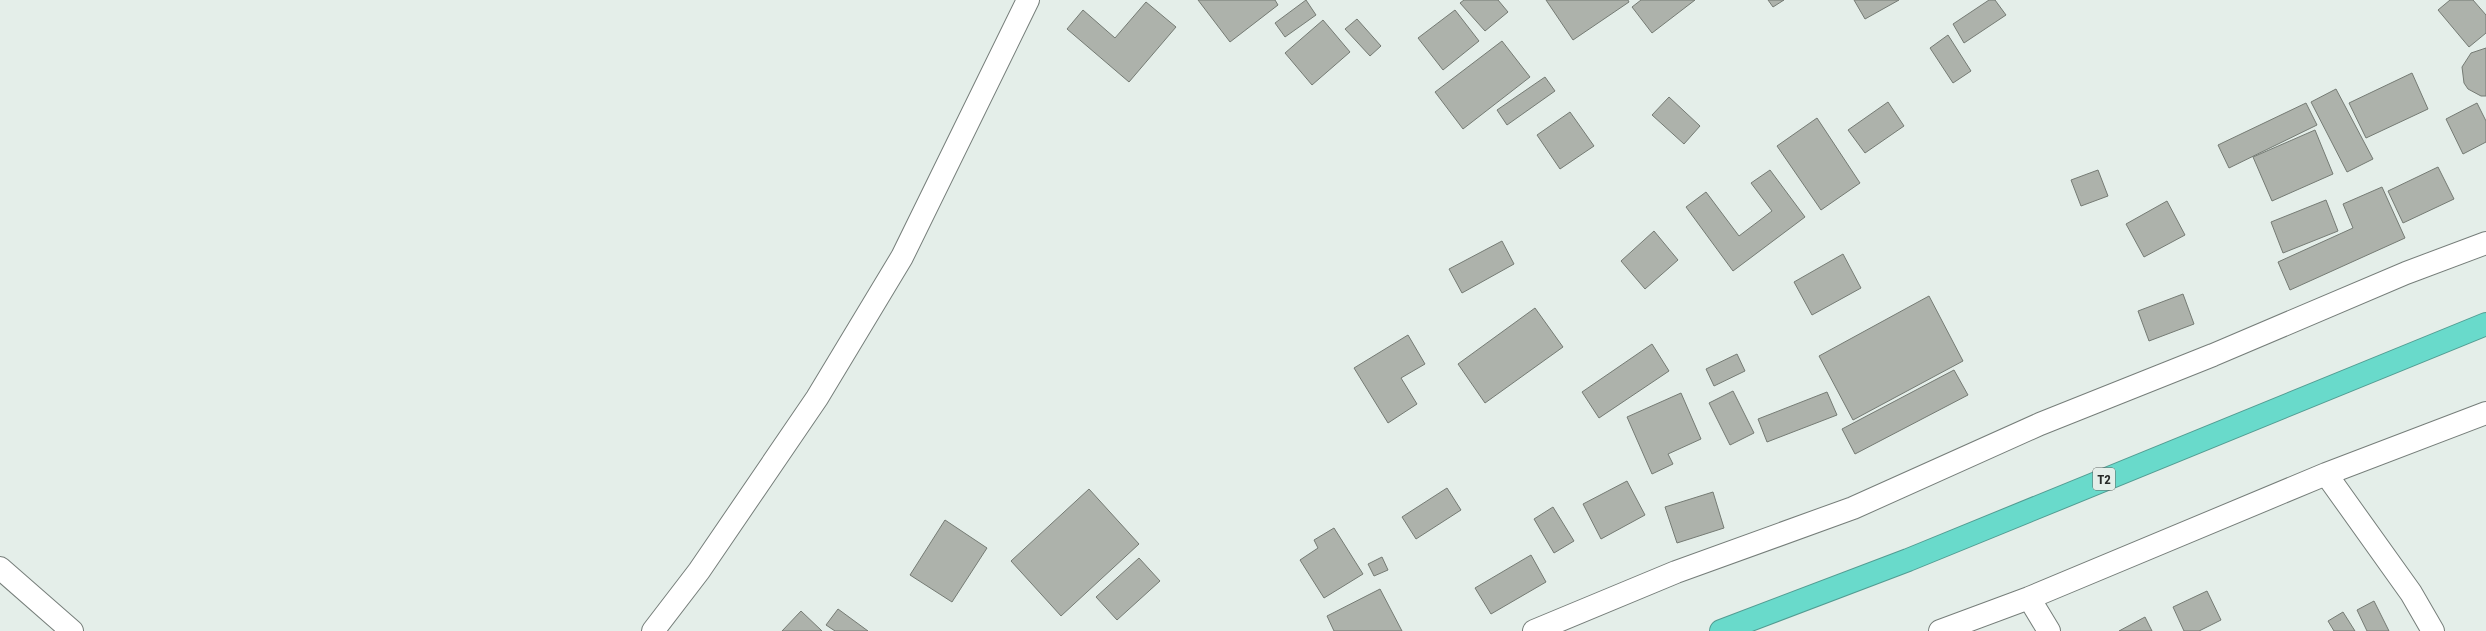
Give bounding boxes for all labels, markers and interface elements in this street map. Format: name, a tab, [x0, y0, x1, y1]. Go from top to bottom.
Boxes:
road number: T2	[2093, 468, 2115, 490]

